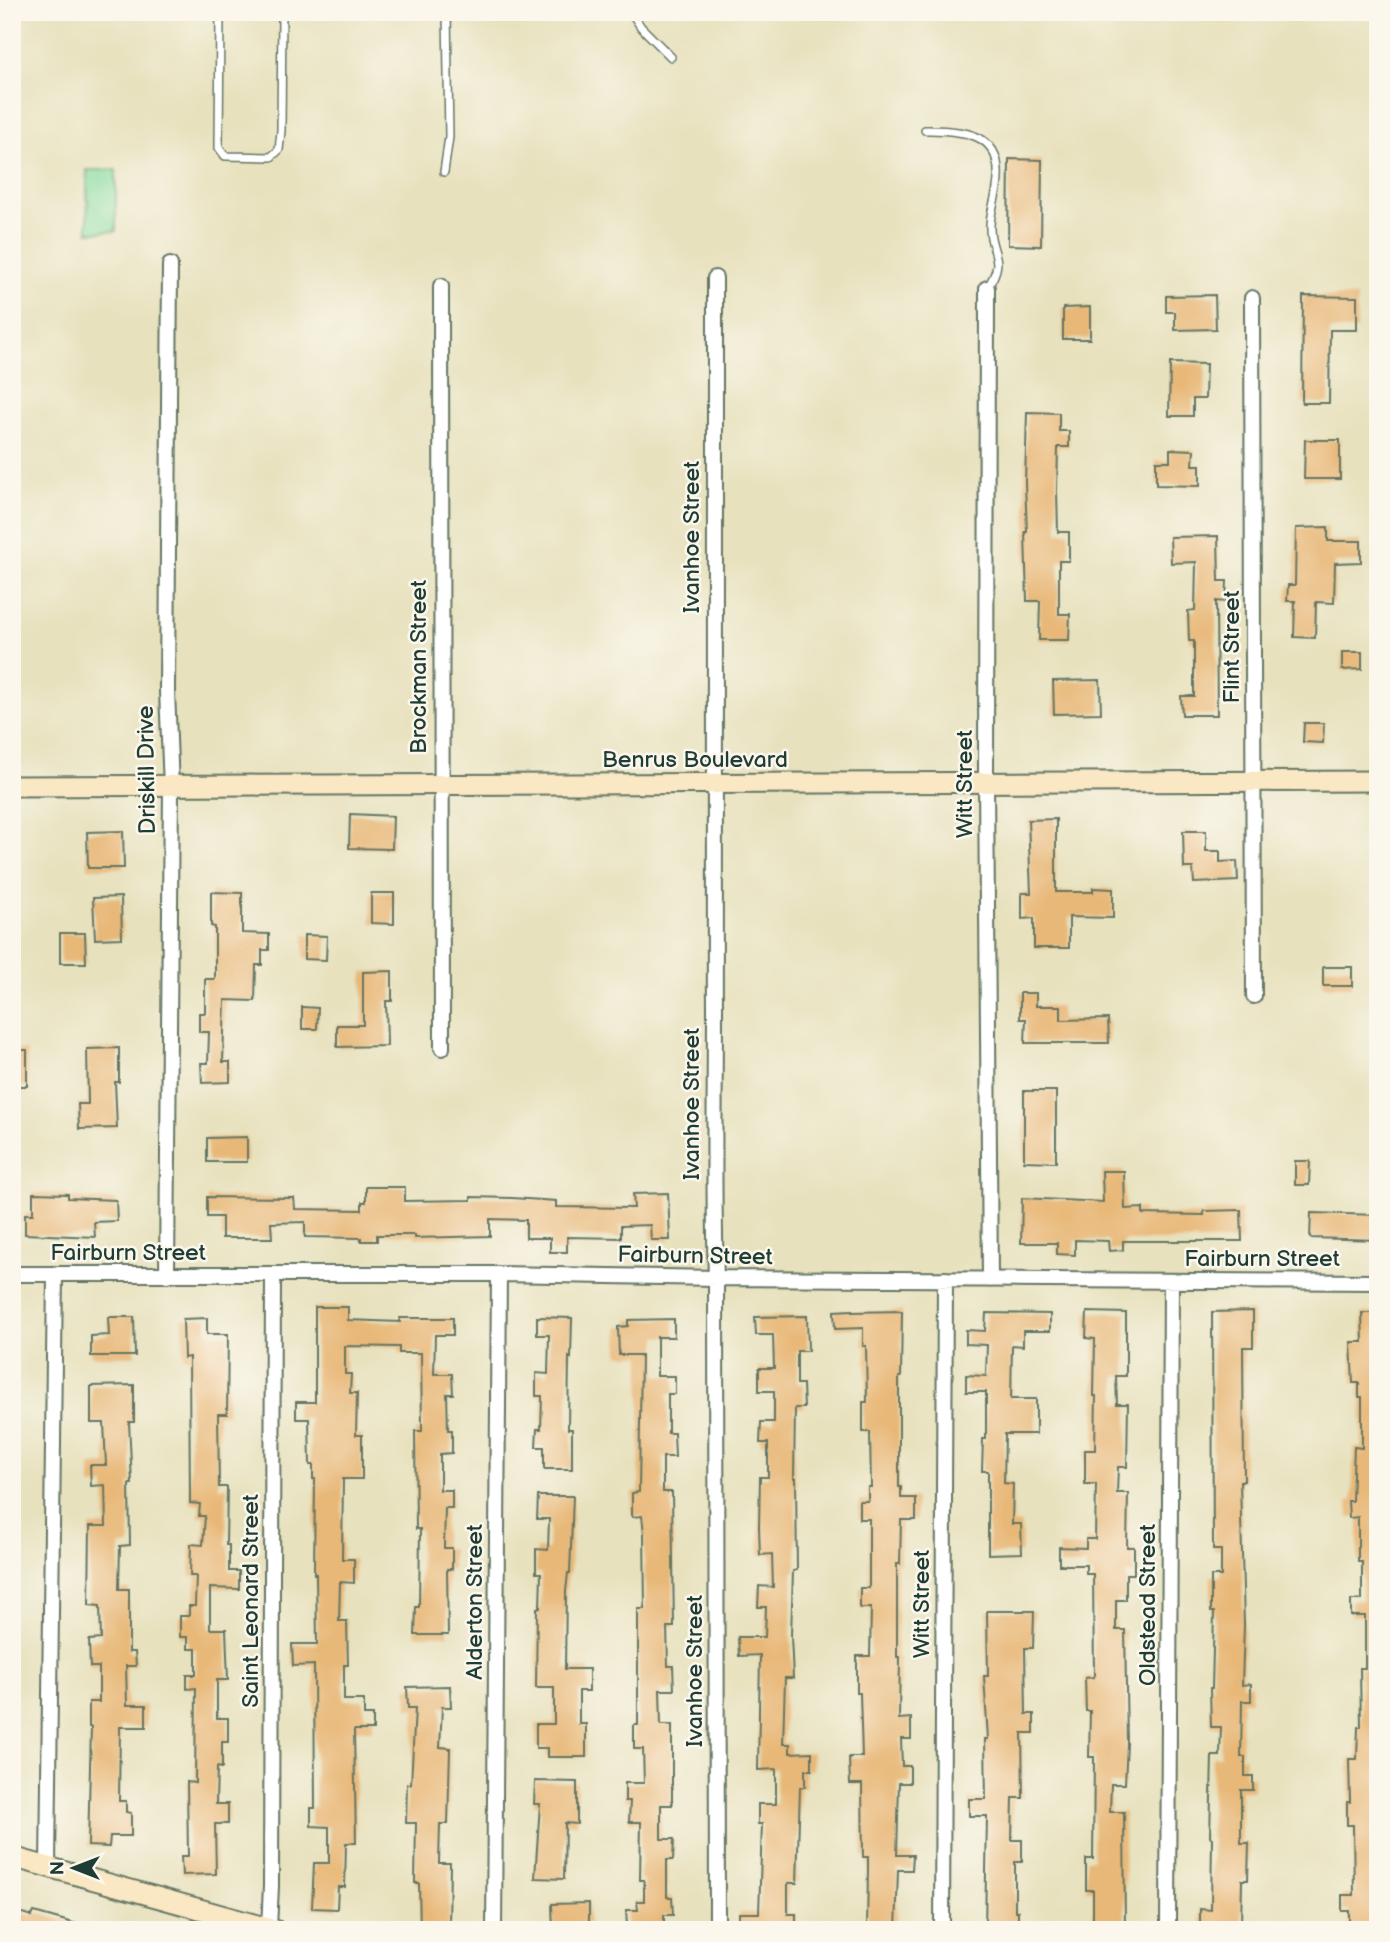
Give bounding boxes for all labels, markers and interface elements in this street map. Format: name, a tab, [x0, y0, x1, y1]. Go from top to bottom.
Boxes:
street label: Ivanhoe Street	[678, 461, 706, 613]
street label: Brockman Street	[405, 580, 433, 754]
street label: Flint Street	[1218, 590, 1246, 704]
street label: Driskill Drive	[132, 705, 162, 835]
street label: Witt Street	[951, 730, 979, 838]
street label: Benrus Boulevard	[602, 746, 788, 774]
street label: Ivanhoe Street	[678, 1028, 706, 1180]
street label: Fairburn Street	[50, 1239, 206, 1267]
street label: Fairburn Street	[617, 1241, 773, 1271]
street label: Fairburn Street	[1184, 1245, 1340, 1273]
street label: Saint Leonard Street	[237, 1494, 265, 1708]
street label: Alderton Street	[461, 1524, 489, 1680]
street label: Oldstead Street	[1134, 1524, 1162, 1686]
street label: Witt Street	[908, 1550, 936, 1658]
street label: Ivanhoe Street	[681, 1595, 709, 1747]
north arrow	[38, 1834, 108, 1904]
text: N	[47, 1861, 70, 1875]

